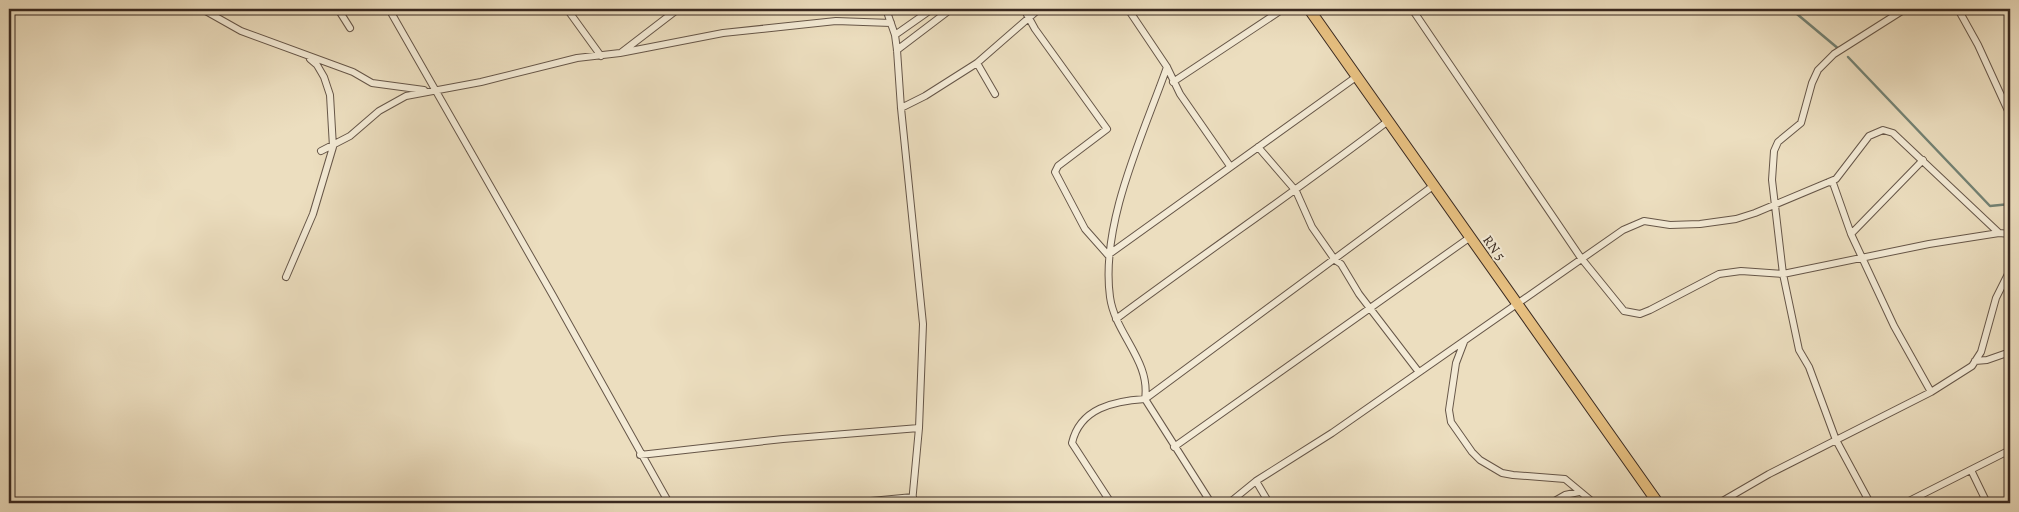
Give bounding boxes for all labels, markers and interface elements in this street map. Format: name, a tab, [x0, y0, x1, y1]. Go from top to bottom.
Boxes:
street label: RN 5	[1478, 231, 1510, 265]

